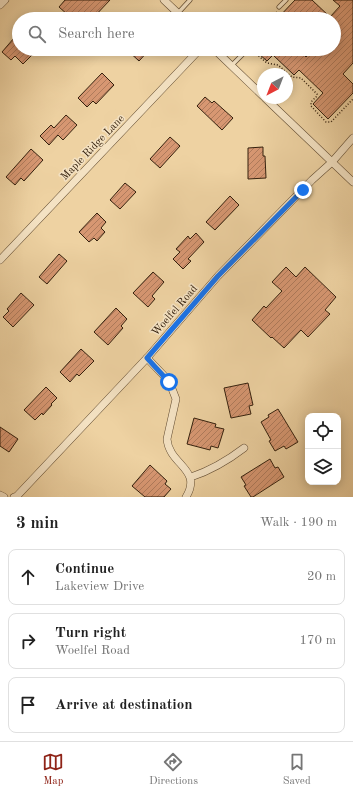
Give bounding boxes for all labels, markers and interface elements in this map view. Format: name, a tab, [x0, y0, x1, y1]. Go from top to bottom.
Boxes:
search box	[12, 12, 341, 56]
icon: search	[26, 23, 48, 45]
text: Search here	[58, 27, 135, 42]
north arrow	[257, 68, 293, 104]
street label: Maple Ridge Lane	[59, 113, 127, 183]
route end	[294, 181, 312, 199]
street label: Woelfel Road	[150, 283, 200, 339]
route start	[160, 373, 178, 391]
map controls	[305, 413, 341, 485]
button: locate	[305, 413, 341, 449]
button: layers	[305, 449, 341, 485]
text: 3 min	[16, 515, 59, 532]
text: Walk · 190 m	[260, 516, 337, 529]
text: Continue	[55, 562, 114, 577]
icon: ahead	[17, 566, 39, 588]
text: 20 m	[307, 570, 336, 583]
text: Lakeview Drive	[55, 580, 144, 593]
text: Turn right	[55, 626, 126, 641]
icon: right	[17, 630, 39, 652]
text: 170 m	[299, 634, 336, 647]
text: Woelfel Road	[55, 644, 130, 657]
icon: arrive	[17, 694, 39, 716]
text: Arrive at destination	[55, 698, 193, 713]
tab: Map	[42, 751, 64, 789]
tab: Directions	[149, 751, 198, 789]
tab: Saved	[283, 751, 311, 789]

